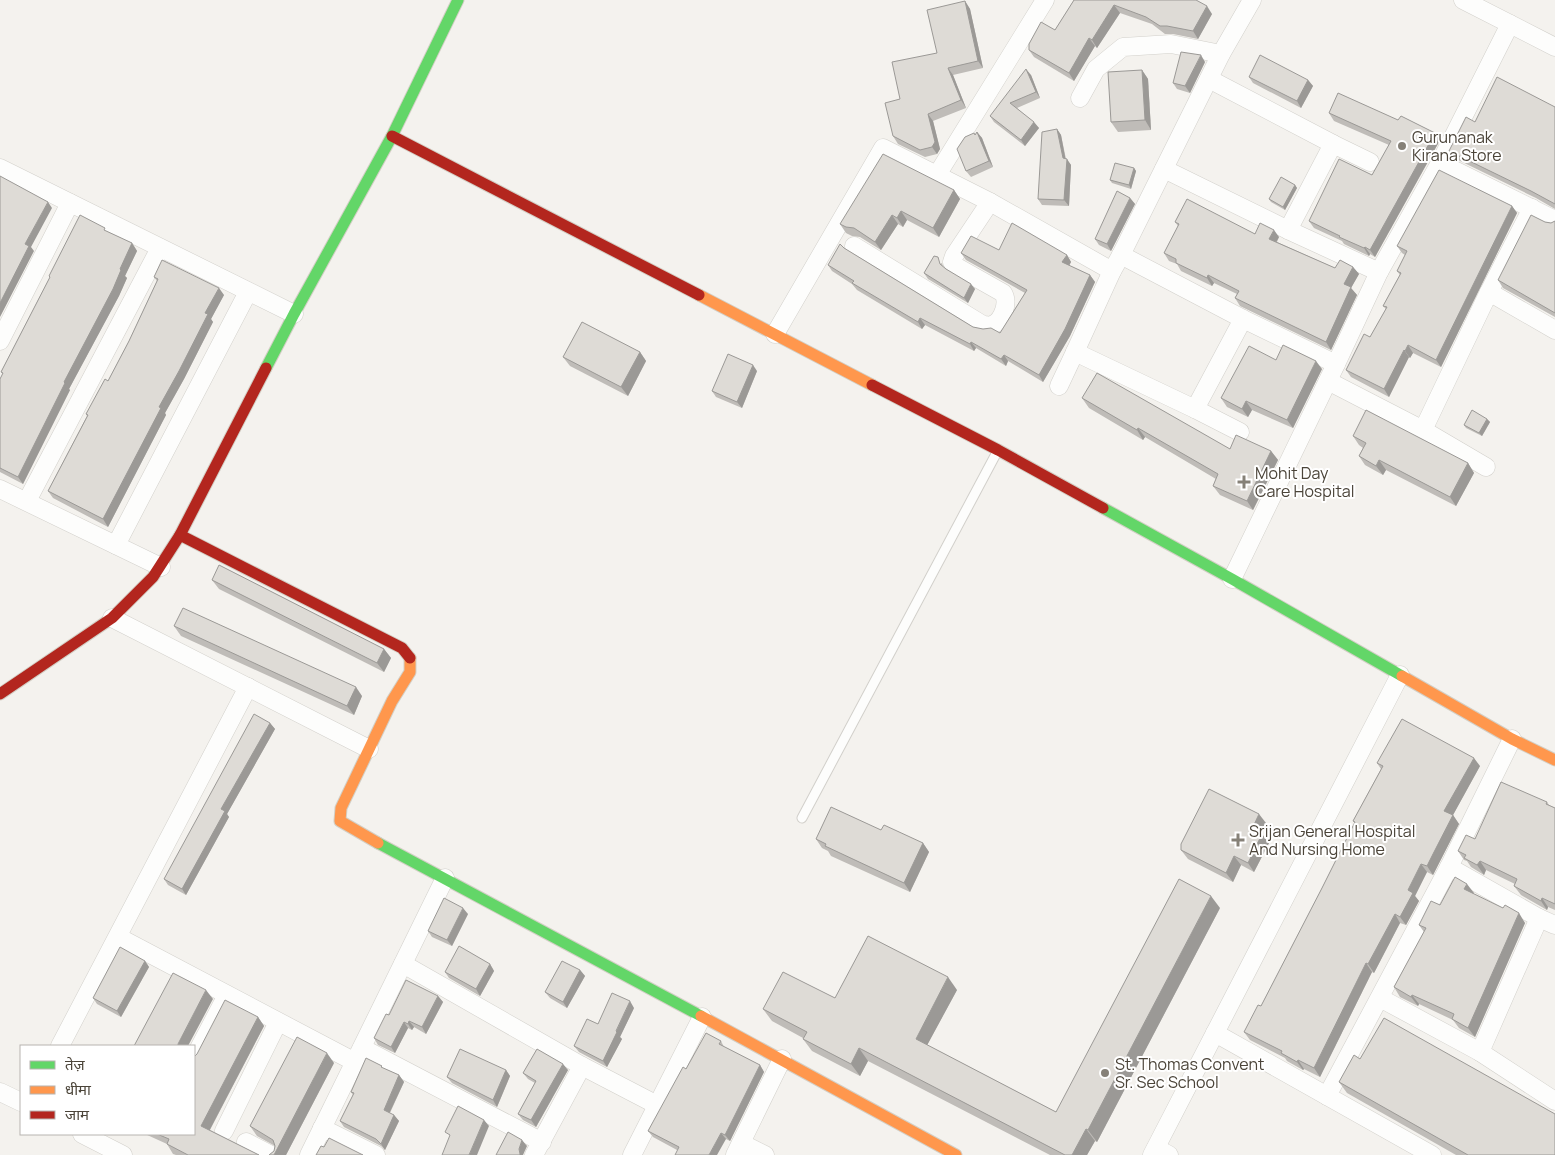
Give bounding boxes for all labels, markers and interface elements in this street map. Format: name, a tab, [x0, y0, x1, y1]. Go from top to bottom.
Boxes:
place label: Gurunanak Kirana Store	[1412, 126, 1502, 166]
marker: Gurunanak Kirana Store	[1396, 140, 1408, 152]
place label: Mohit Day Care Hospital	[1255, 462, 1354, 502]
marker: Mohit Day Care Hospital	[1237, 475, 1251, 489]
place label: Srijan General Hospital And Nursing Home	[1249, 820, 1415, 860]
marker: Srijan General Hospital And Nursing Home	[1231, 833, 1245, 847]
legend	[20, 1045, 195, 1135]
place label: St. Thomas Convent Sr. Sec School	[1115, 1053, 1264, 1093]
text: तेज़	[65, 1054, 86, 1075]
marker: St. Thomas Convent Sr. Sec School	[1099, 1067, 1111, 1079]
text: धीमा	[65, 1079, 92, 1100]
text: जाम	[65, 1104, 90, 1125]

